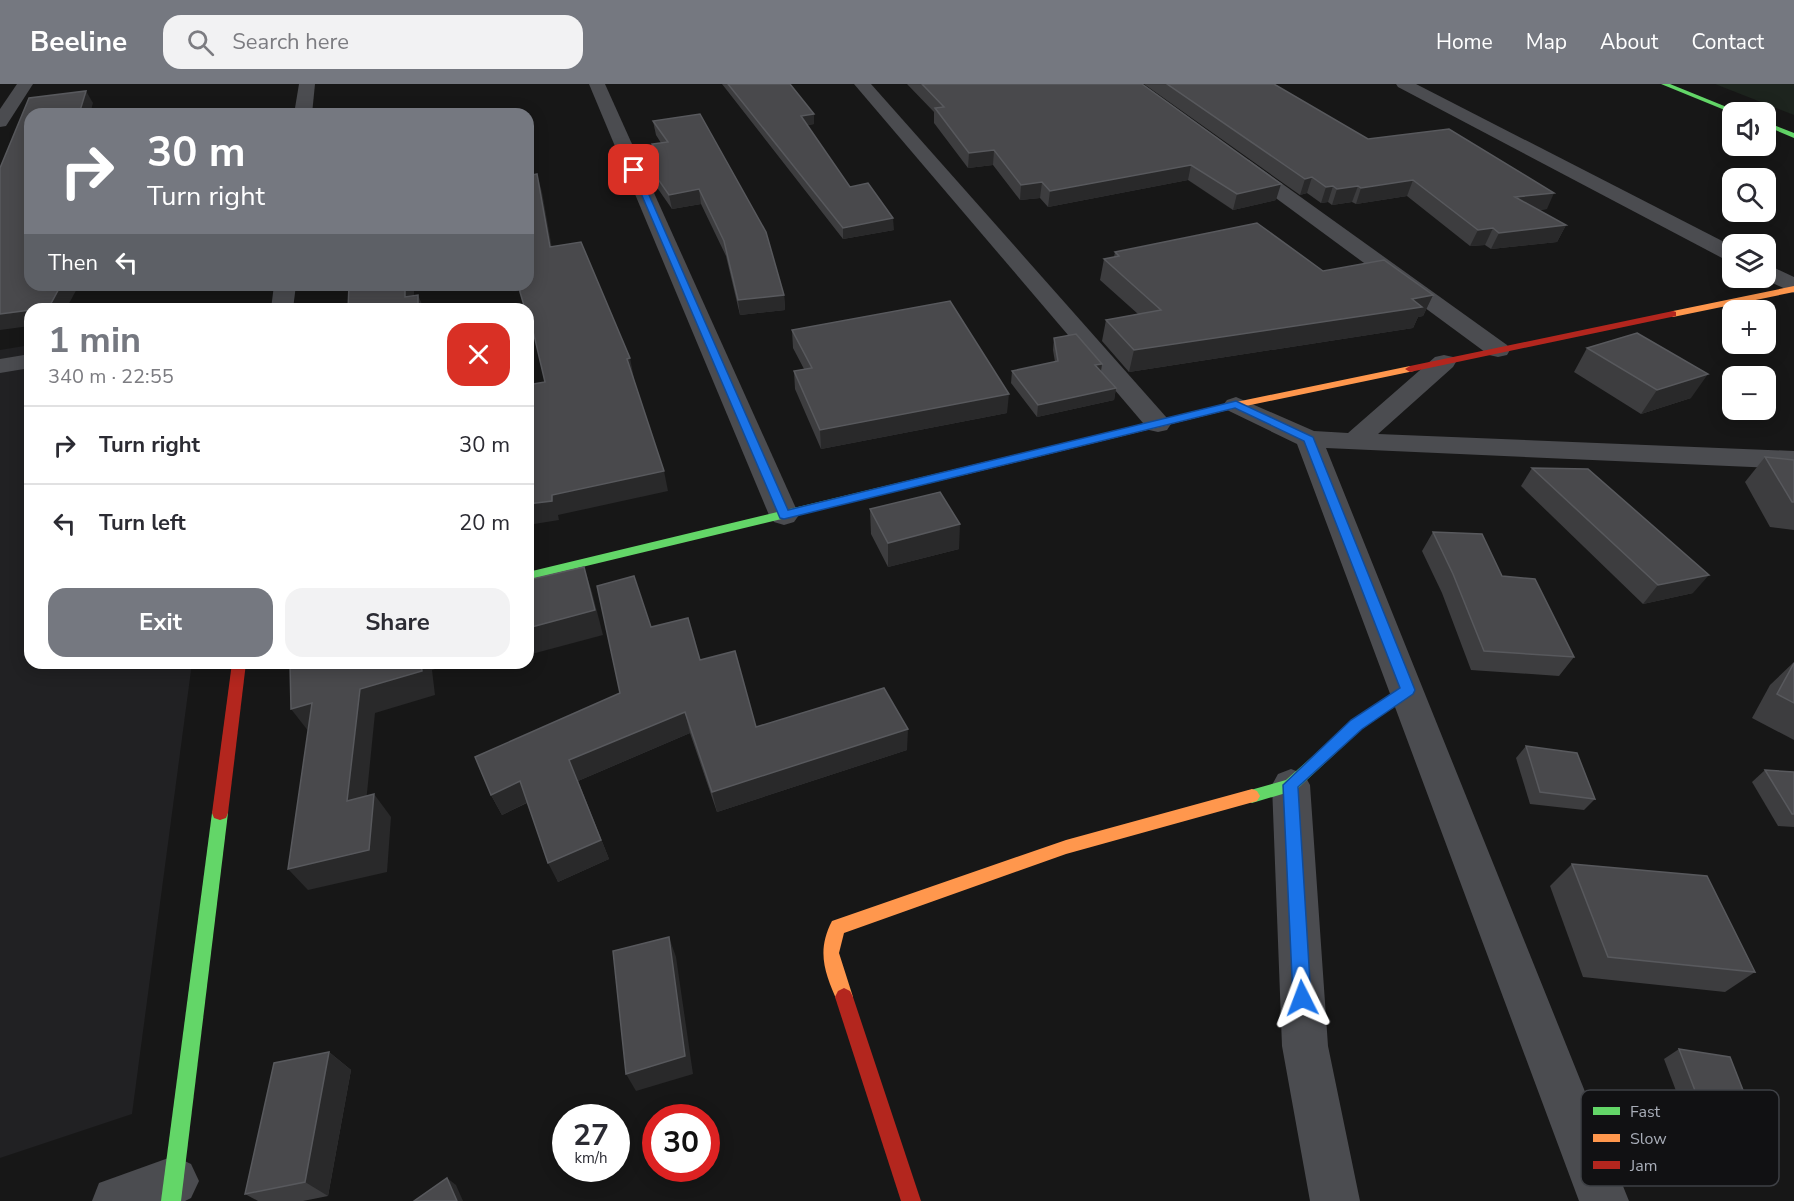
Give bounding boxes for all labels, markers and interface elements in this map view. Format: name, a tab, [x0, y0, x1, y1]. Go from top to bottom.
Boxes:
search box	[163, 15, 583, 69]
text: Beeline	[30, 23, 127, 61]
icon: search	[184, 26, 217, 59]
text: Search here	[232, 27, 349, 57]
text: Home	[1436, 28, 1493, 56]
text: Map	[1526, 28, 1567, 56]
text: About	[1600, 28, 1658, 56]
text: Contact	[1691, 28, 1764, 56]
map controls	[1722, 102, 1776, 420]
button: sound	[1722, 102, 1776, 156]
text: 30 m	[147, 124, 246, 181]
icon: right	[48, 132, 126, 210]
pin	[608, 144, 659, 195]
icon: arrive	[617, 153, 650, 186]
button: search	[1722, 168, 1776, 222]
text: Turn right	[147, 178, 265, 215]
button: layers	[1722, 234, 1776, 288]
icon: left	[110, 246, 143, 279]
text: Then	[48, 248, 98, 278]
button: +	[1722, 300, 1776, 354]
text: 1 min	[48, 316, 141, 365]
button: close	[447, 323, 510, 386]
text: 340 m · 22:55	[48, 363, 174, 390]
button: −	[1722, 366, 1776, 420]
icon: right	[48, 429, 81, 462]
text: Turn right	[99, 430, 200, 460]
text: 30 m	[459, 430, 510, 460]
icon: left	[48, 507, 81, 540]
text: Turn left	[99, 508, 186, 538]
text: 20 m	[459, 508, 510, 538]
button: Exit	[48, 588, 273, 657]
button: Share	[285, 588, 510, 657]
position arrow	[1270, 966, 1334, 1030]
legend	[1581, 1090, 1779, 1186]
text: Fast	[1630, 1101, 1661, 1123]
speed limit sign: 30	[642, 1104, 720, 1182]
text: 27	[573, 1115, 609, 1156]
text: Slow	[1630, 1128, 1667, 1150]
text: km/h	[574, 1148, 608, 1168]
text: Jam	[1629, 1155, 1657, 1177]

